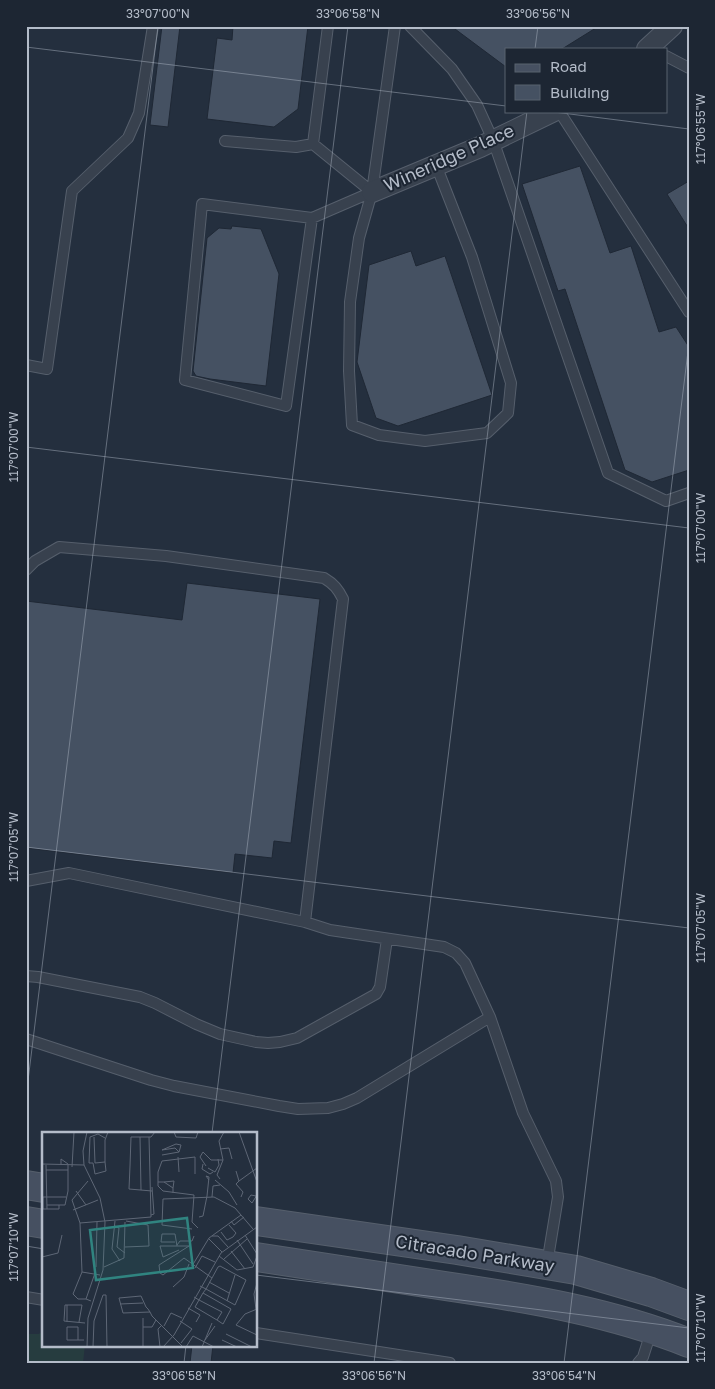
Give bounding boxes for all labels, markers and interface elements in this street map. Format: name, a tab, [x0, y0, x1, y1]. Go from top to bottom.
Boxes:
text: 33°07'00"N	[126, 6, 190, 21]
text: 33°06'58"N	[316, 6, 380, 21]
text: 33°06'56"N	[506, 6, 570, 21]
legend	[505, 48, 668, 112]
text: Road	[550, 57, 587, 75]
text: Building	[550, 83, 610, 101]
text: 117°06'55"W	[693, 93, 708, 164]
street label: Wineridge Place	[380, 118, 517, 196]
text: 117°07'00"W	[6, 411, 21, 482]
text: 117°07'00"W	[693, 492, 708, 563]
text: 117°07'05"W	[6, 812, 21, 882]
text: 117°07'05"W	[693, 893, 708, 963]
inset map	[42, 1132, 258, 1346]
text: 117°07'10"W	[6, 1212, 21, 1281]
street label: Citracado Parkway	[394, 1230, 556, 1276]
text: 117°07'10"W	[693, 1293, 708, 1362]
text: 33°06'58"N	[152, 1368, 216, 1383]
text: 33°06'56"N	[342, 1368, 406, 1383]
text: 33°06'54"N	[532, 1368, 596, 1383]

